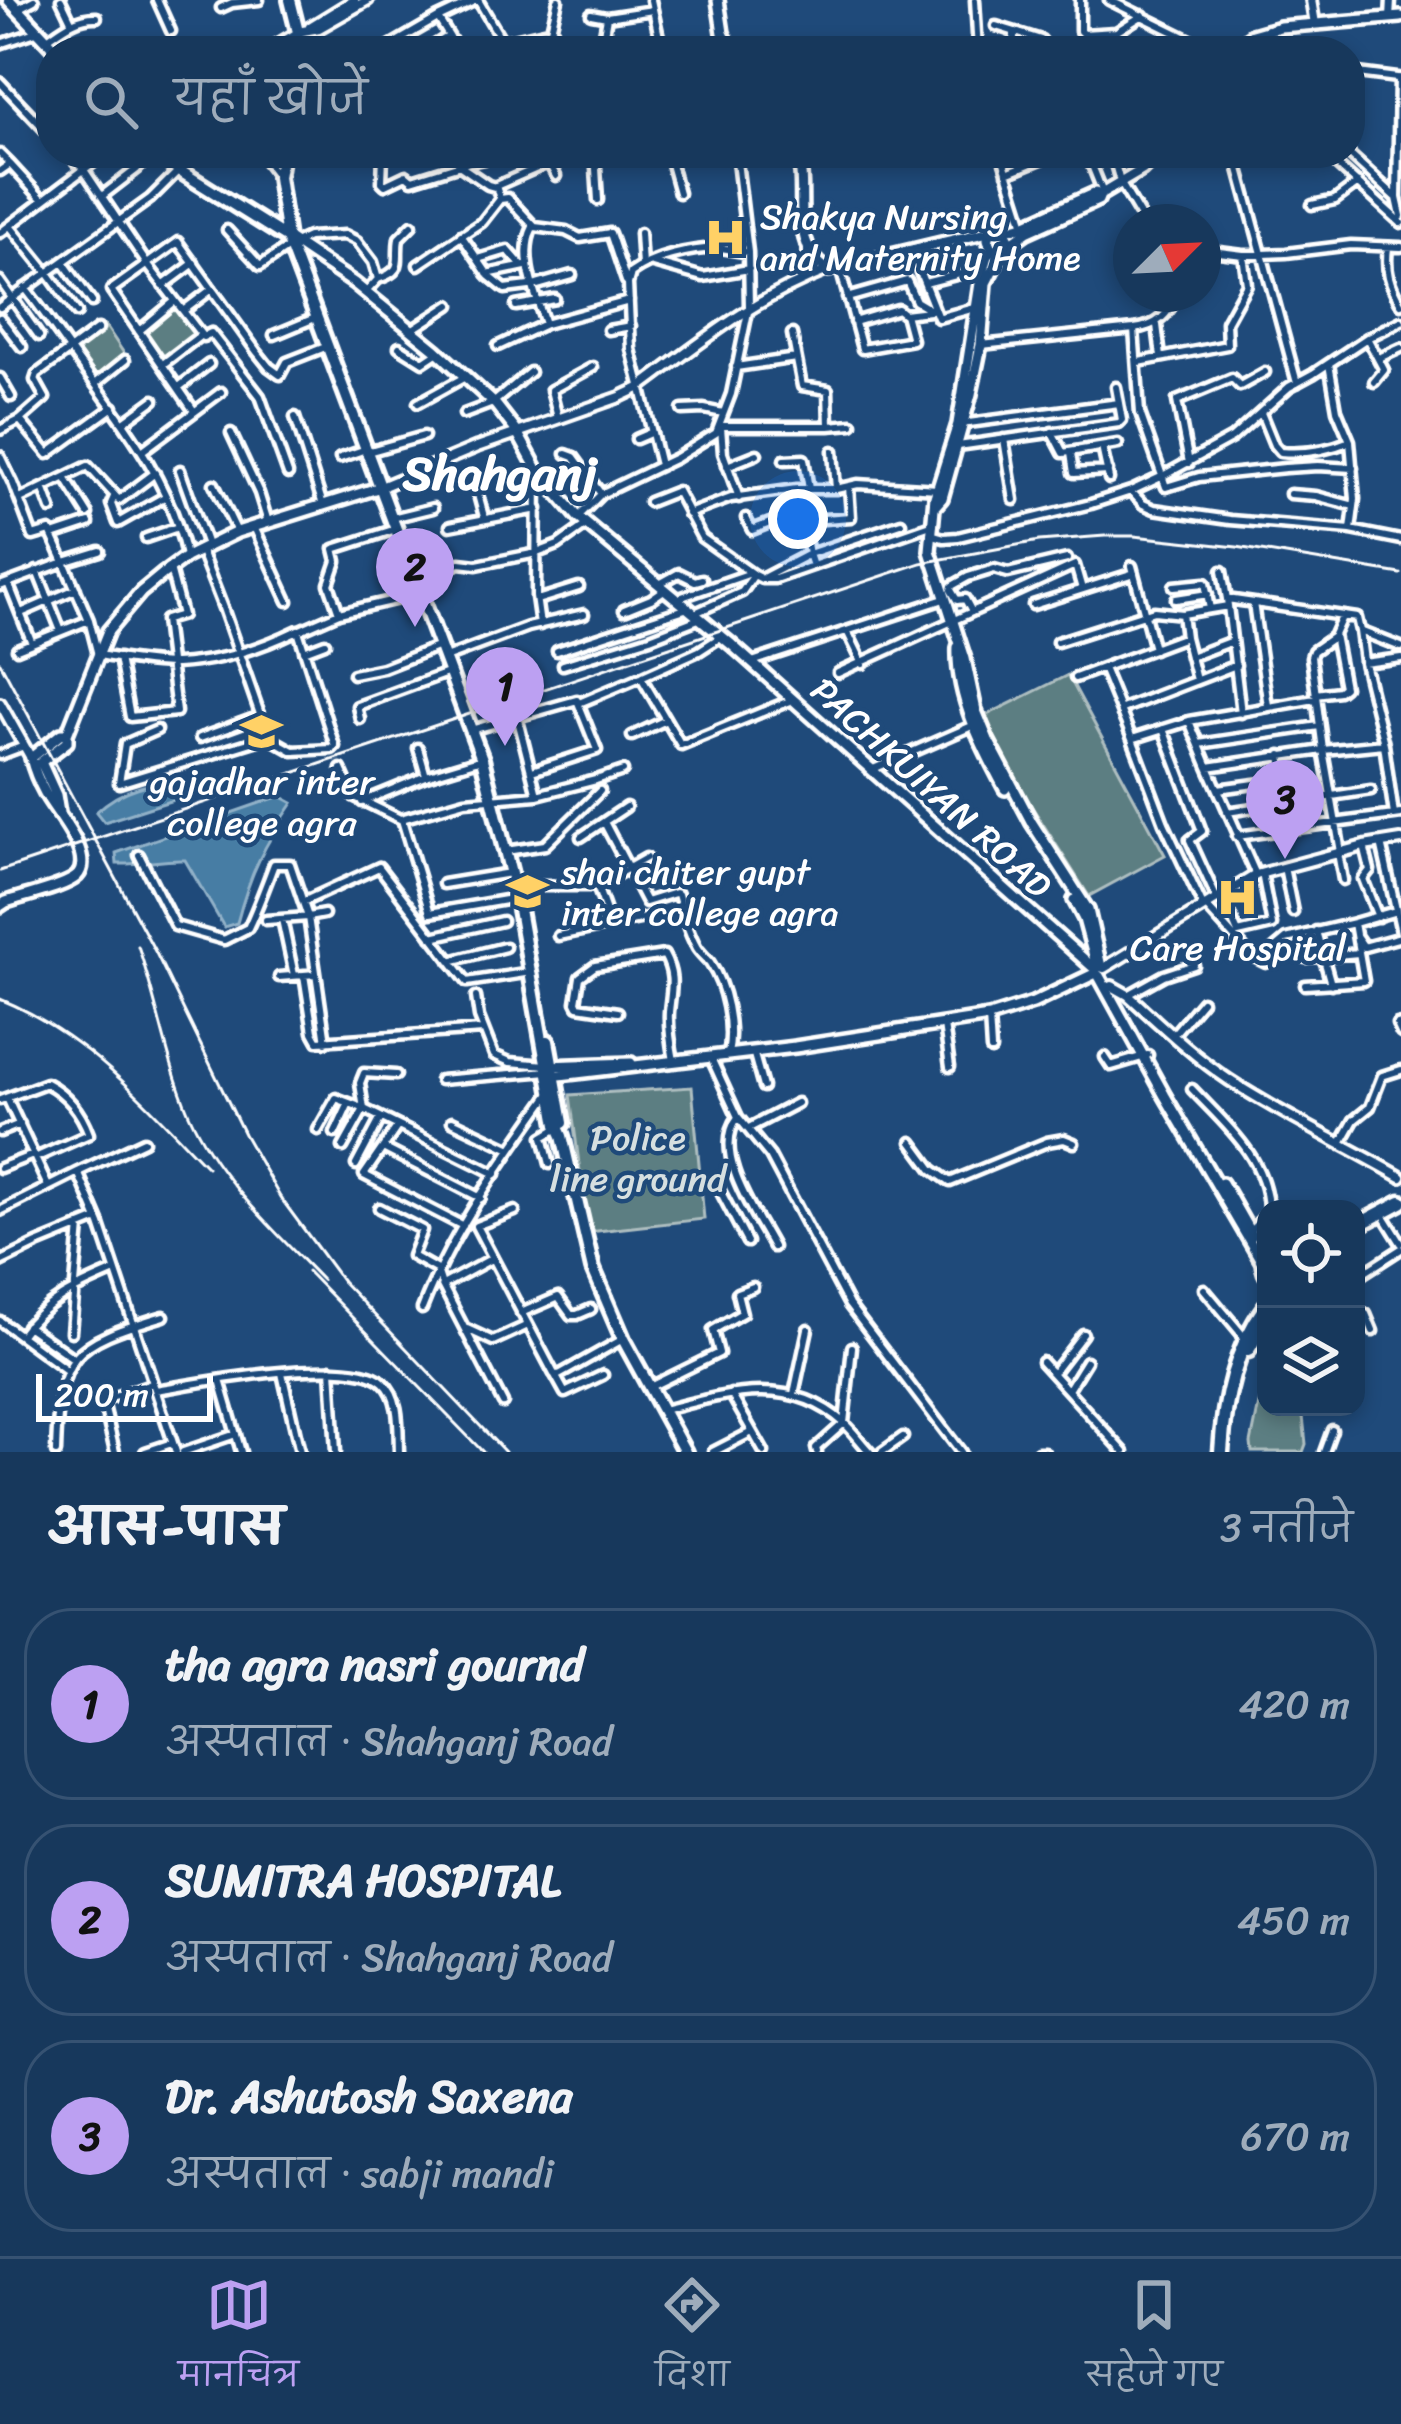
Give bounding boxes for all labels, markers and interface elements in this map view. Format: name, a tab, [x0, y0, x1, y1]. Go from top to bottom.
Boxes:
search box	[36, 36, 1365, 168]
text: यहाँ खोजें	[174, 59, 368, 139]
icon: search	[78, 69, 144, 135]
place label: Shakya Nursing and Maternity Home	[760, 185, 1081, 290]
north arrow	[1113, 204, 1221, 312]
hospital icon: Shakya Nursing and Maternity Home	[703, 214, 749, 260]
district label: Shahganj	[402, 431, 599, 516]
your location	[768, 489, 828, 549]
pin: 2	[376, 528, 454, 627]
pin: 1	[466, 647, 544, 746]
street label: PACHKUIYAN ROAD	[795, 661, 1068, 915]
school or university icon: gajadhar inter college agra	[239, 708, 285, 754]
place label: gajadhar inter college agra	[147, 750, 376, 855]
pin: 3	[1246, 760, 1324, 859]
place label: shai chiter gupt inter college agra	[560, 840, 839, 945]
school or university icon: shai chiter gupt inter college agra	[504, 869, 550, 915]
hospital icon: Care Hospital	[1215, 874, 1261, 920]
place label: Care Hospital	[1130, 916, 1347, 980]
park label: Police line ground	[550, 1106, 728, 1211]
map controls	[1257, 1200, 1365, 1416]
button: locate	[1257, 1200, 1365, 1308]
button: layers	[1257, 1308, 1365, 1416]
text: 200 m	[54, 1366, 149, 1424]
scale bar	[36, 1368, 213, 1421]
text: आस-पास	[48, 1482, 284, 1572]
text: 3 नतीजे	[1220, 1493, 1353, 1562]
text: tha agra nasri gournd	[165, 1625, 584, 1705]
text: 1	[82, 1670, 98, 1739]
text: 420 m	[1238, 1670, 1350, 1739]
text: अस्पताल · Shahganj Road	[165, 1707, 612, 1776]
text: SUMITRA HOSPITAL	[165, 1841, 561, 1921]
text: 2	[79, 1886, 101, 1955]
text: 450 m	[1237, 1886, 1350, 1955]
text: अस्पताल · Shahganj Road	[165, 1923, 612, 1992]
text: Dr. Ashutosh Saxena	[165, 2057, 572, 2137]
text: 3	[79, 2102, 101, 2171]
text: 670 m	[1241, 2102, 1350, 2171]
text: अस्पताल · sabji mandi	[165, 2139, 554, 2208]
tab: मानचित्र	[178, 2272, 299, 2411]
tab: दिशा	[655, 2272, 730, 2411]
tab: सहेजे गए	[1086, 2272, 1223, 2411]

